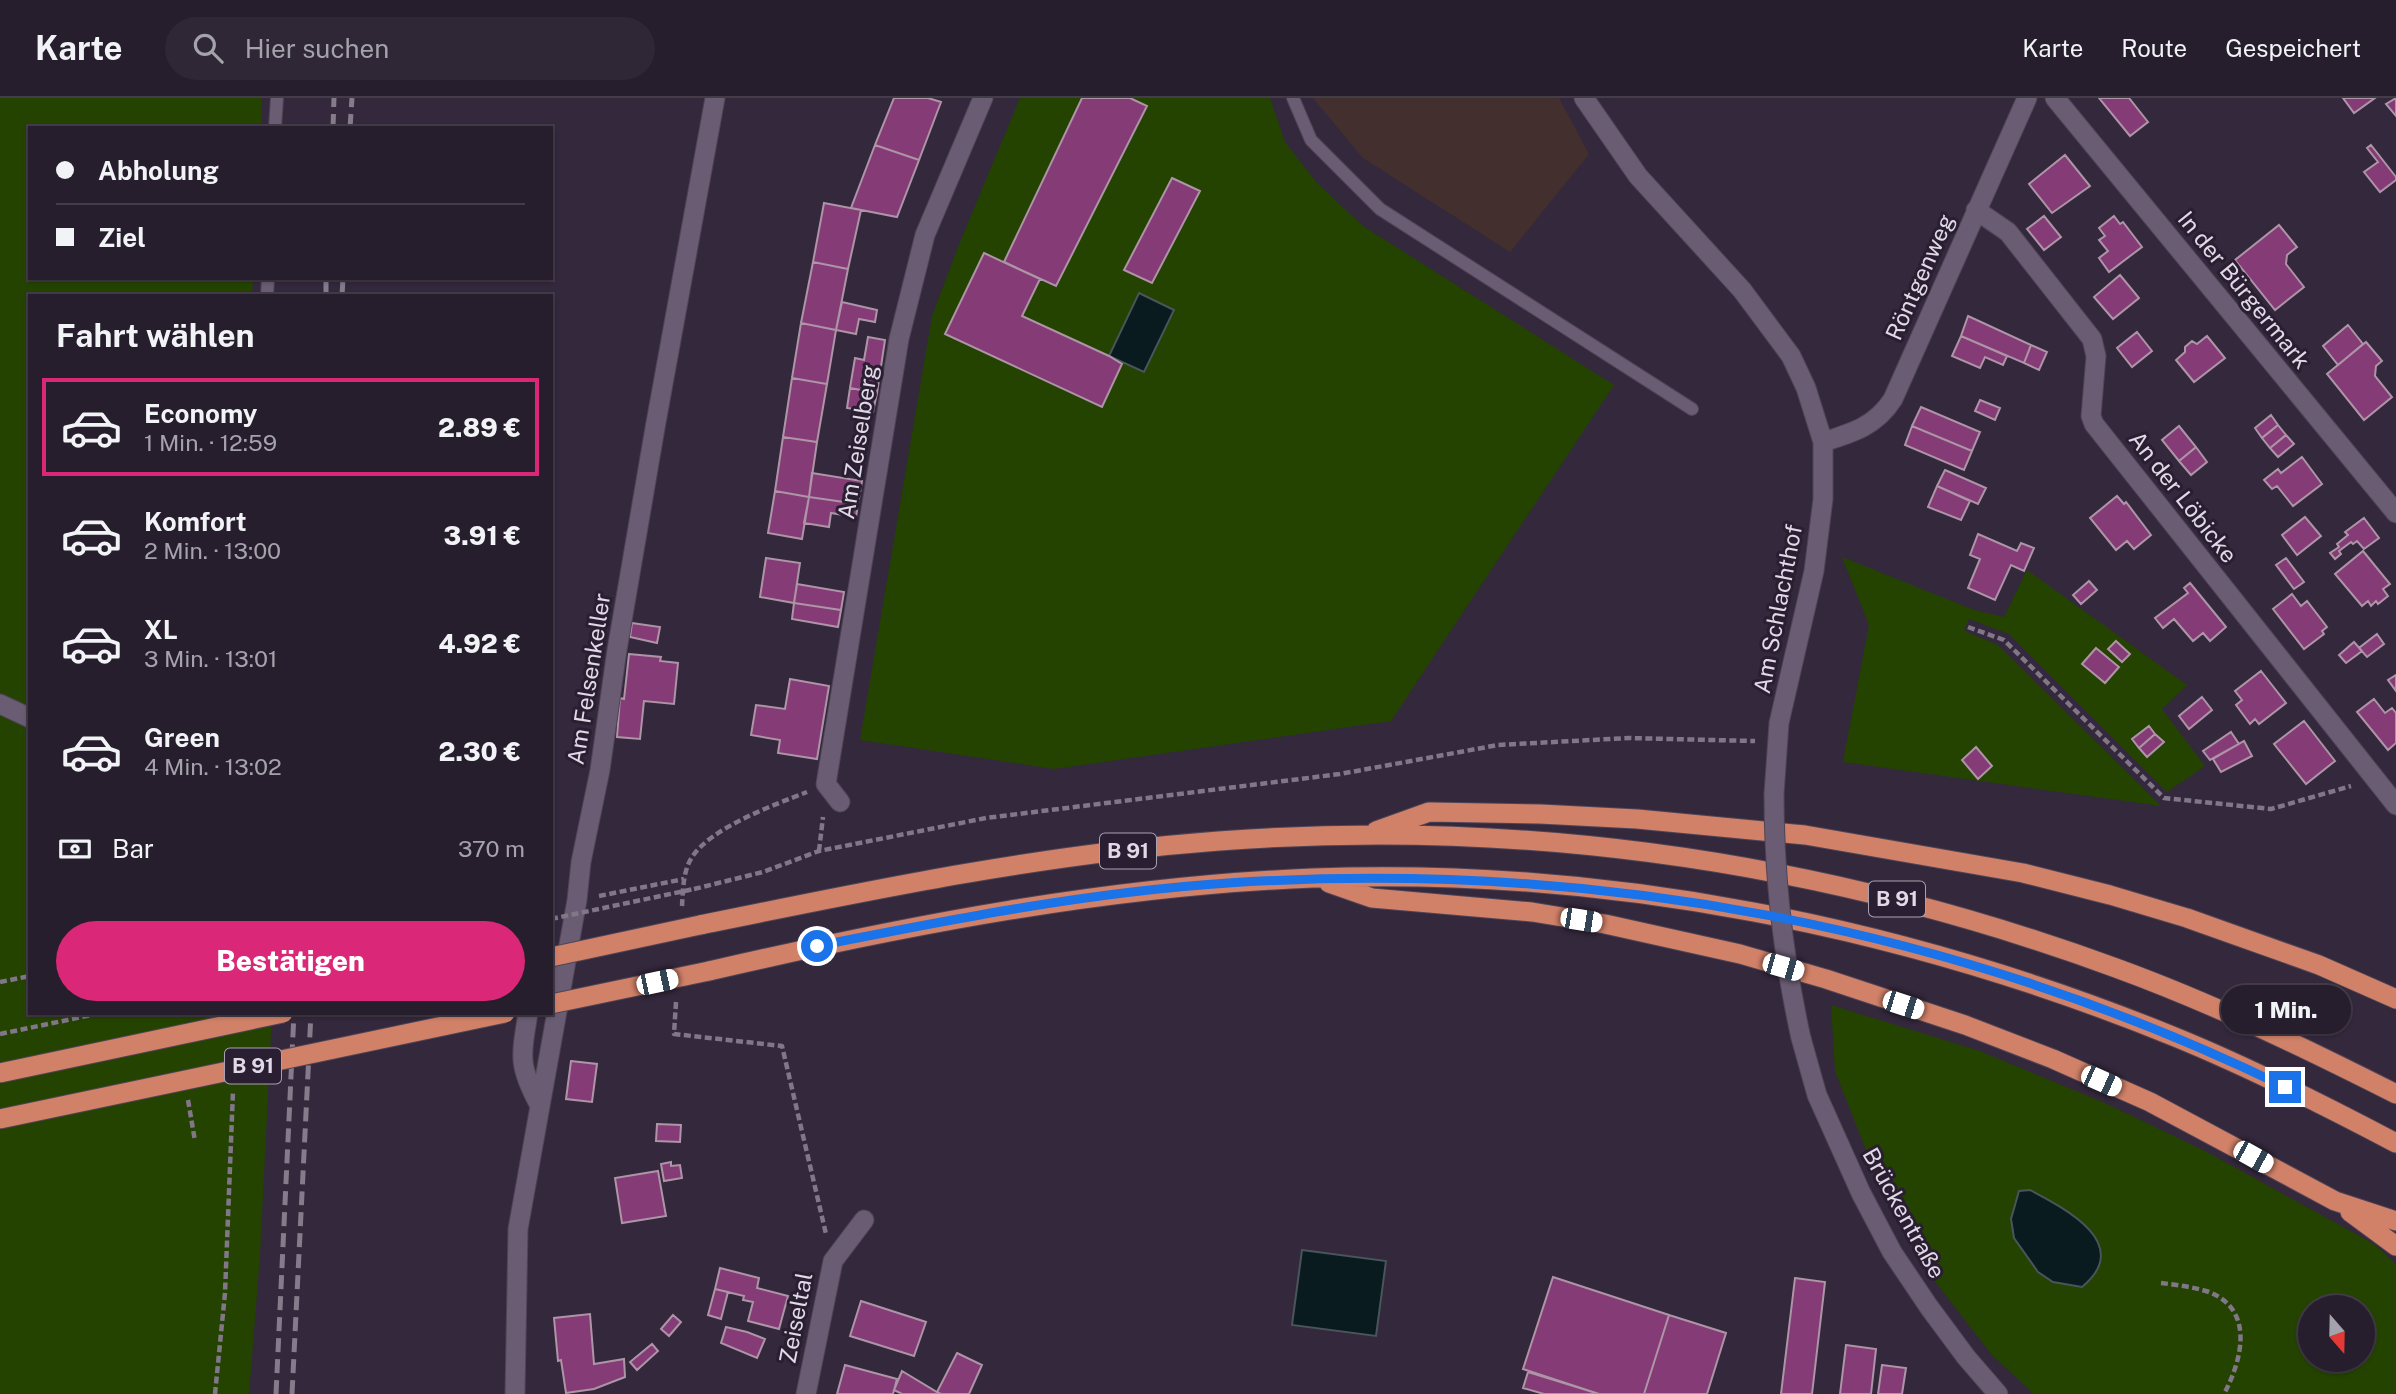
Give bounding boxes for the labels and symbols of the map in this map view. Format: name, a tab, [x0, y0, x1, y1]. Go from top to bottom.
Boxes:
street label: In der Bürgermark	[2173, 206, 2316, 374]
street label: Röntgenweg	[1880, 210, 1959, 344]
street label: Am Zeiselberg	[832, 363, 883, 521]
street label: An der Löbicke	[2124, 426, 2243, 568]
street label: Am Schlachthof	[1748, 522, 1807, 696]
street label: Am Felsenkeller	[562, 591, 615, 767]
road number: B 91	[1100, 834, 1156, 868]
road number: B 91	[1869, 882, 1925, 916]
car	[1559, 906, 1604, 934]
route start	[801, 930, 833, 962]
car	[1760, 951, 1807, 983]
car	[635, 967, 680, 997]
callout: 1 Min.	[2220, 986, 2350, 1034]
car	[1880, 989, 1927, 1021]
road number: B 91	[225, 1048, 281, 1084]
car	[2078, 1063, 2125, 1099]
route end	[2269, 1071, 2301, 1103]
car	[2230, 1138, 2277, 1176]
street label: Brückentraße	[1857, 1143, 1951, 1283]
street label: Zeiseltal	[773, 1270, 818, 1366]
north arrow	[2298, 1295, 2375, 1372]

